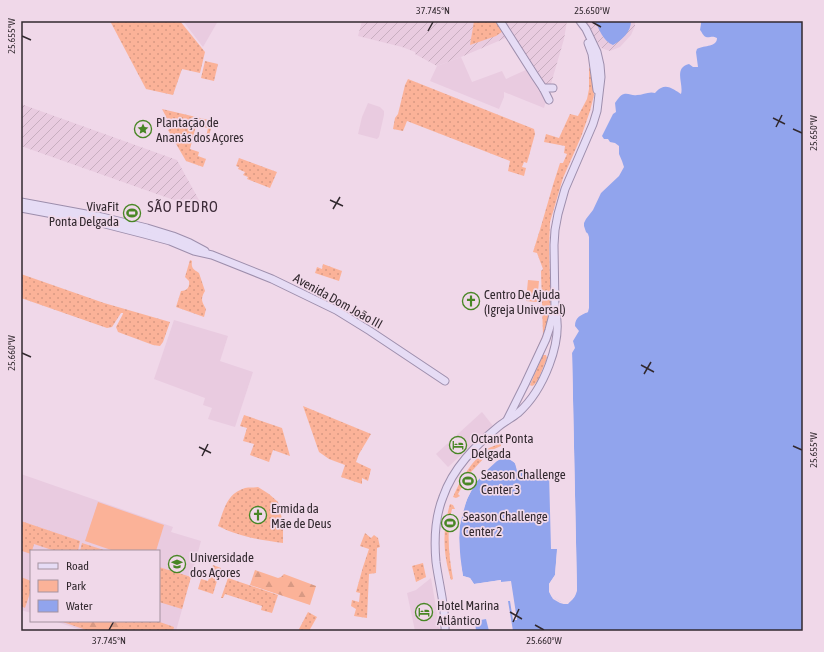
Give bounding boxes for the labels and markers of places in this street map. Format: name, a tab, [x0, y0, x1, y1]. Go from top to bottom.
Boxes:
place label: Plantação de Ananás dos Açores	[156, 115, 244, 145]
place icon: Plantação de Ananás dos Açores	[133, 119, 153, 139]
place label: VivaFit Ponta Delgada	[49, 199, 119, 229]
sports icon: VivaFit Ponta Delgada	[122, 203, 142, 223]
place label: Centro De Ajuda (Igreja Universal)	[484, 287, 566, 317]
church icon: Centro De Ajuda (Igreja Universal)	[461, 291, 481, 311]
place label: Octant Ponta Delgada	[471, 431, 533, 461]
hotel icon: Octant Ponta Delgada	[448, 435, 468, 455]
place label: Season Challenge Center 3	[481, 467, 566, 497]
sports icon: Season Challenge Center 3	[458, 471, 478, 491]
place label: Ermida da Mãe de Deus	[271, 501, 332, 531]
church icon: Ermida da Mãe de Deus	[248, 505, 268, 525]
place label: Season Challenge Center 2	[463, 509, 548, 539]
sports icon: Season Challenge Center 2	[440, 513, 460, 533]
place label: Universidade dos Açores	[190, 550, 254, 580]
school or university icon: Universidade dos Açores	[167, 554, 187, 574]
place label: Hotel Marina Atlântico	[437, 598, 499, 628]
hotel icon: Hotel Marina Atlântico	[414, 602, 434, 622]

